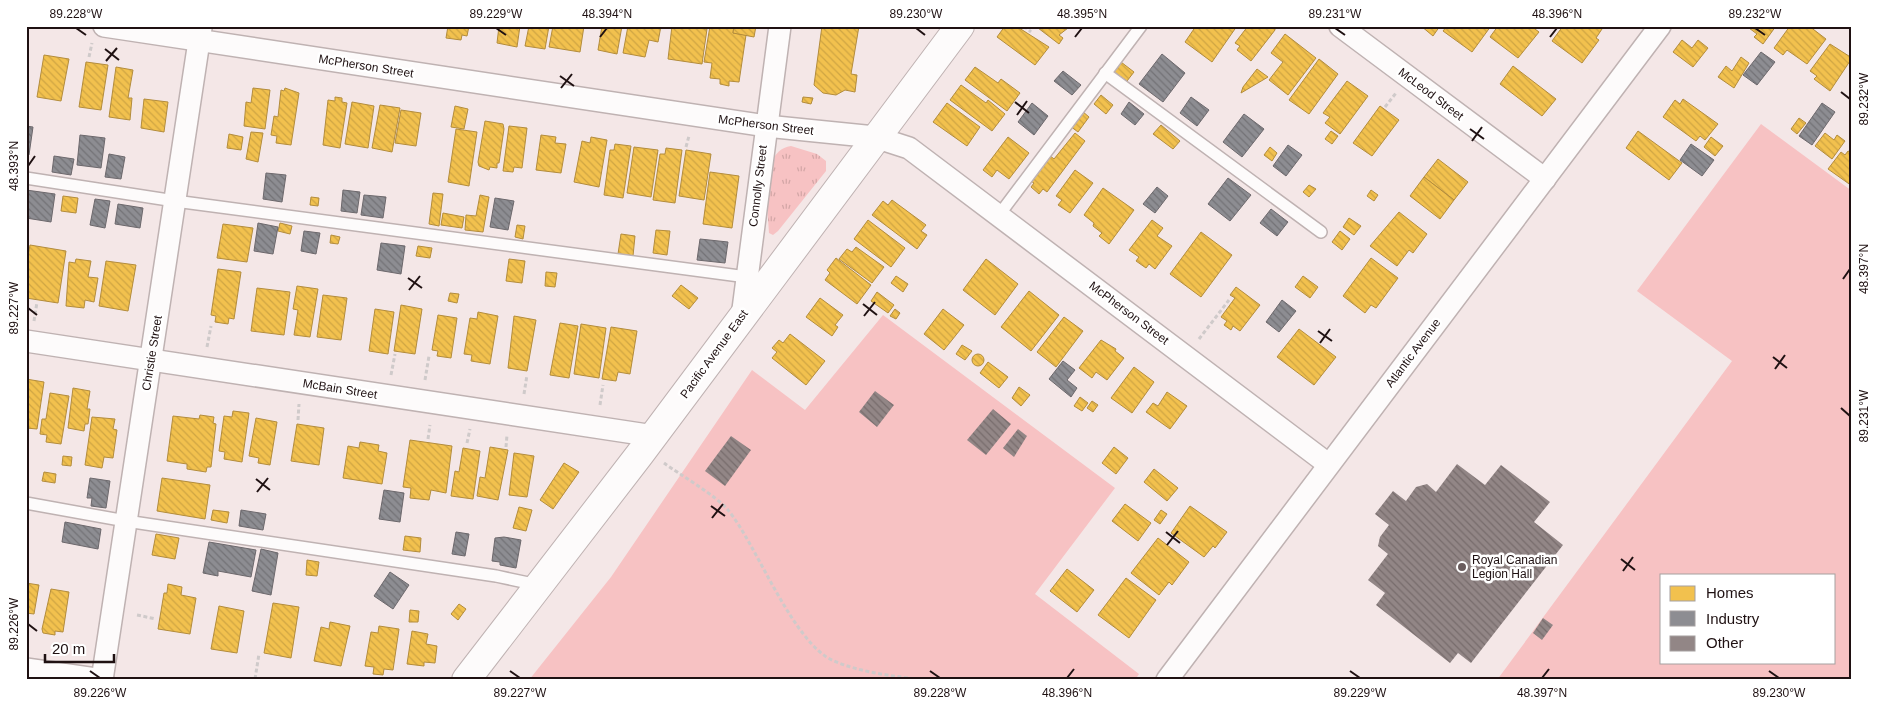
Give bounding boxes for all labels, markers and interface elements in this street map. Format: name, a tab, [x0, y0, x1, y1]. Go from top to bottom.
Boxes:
text: 89.228°W	[50, 7, 103, 21]
text: 89.229°W	[470, 7, 523, 21]
text: 48.394°N	[582, 7, 632, 21]
text: 89.230°W	[890, 7, 943, 21]
text: 48.395°N	[1057, 7, 1107, 21]
text: 89.231°W	[1309, 7, 1362, 21]
text: 48.396°N	[1532, 7, 1582, 21]
text: 89.232°W	[1729, 7, 1782, 21]
street label: McPherson Street	[317, 52, 415, 81]
street label: McLeod Street	[1396, 65, 1467, 123]
text: 89.232°W	[1857, 72, 1871, 125]
street label: McPherson Street	[717, 112, 815, 138]
text: 48.393°N	[7, 141, 21, 191]
street label: Connolly Street	[746, 144, 770, 228]
text: 48.397°N	[1857, 244, 1871, 294]
street label: McPherson Street	[1086, 279, 1172, 348]
text: 89.227°W	[7, 281, 21, 334]
street label: Pacific Avenue East	[677, 307, 751, 401]
street label: Christie Street	[139, 314, 165, 392]
street label: Atlantic Avenue	[1383, 316, 1444, 390]
street label: McBain Street	[302, 376, 379, 402]
text: 89.231°W	[1857, 389, 1871, 442]
place label: Royal Canadian Legion Hall	[1472, 553, 1557, 581]
marker: Royal Canadian Legion Hall	[1456, 561, 1468, 573]
legend	[1660, 574, 1836, 664]
text: Homes	[1706, 584, 1754, 601]
text: 89.226°W	[7, 597, 21, 650]
text: Industry	[1706, 610, 1760, 627]
scale bar	[45, 631, 114, 663]
text: Other	[1706, 634, 1744, 651]
text: 20 m	[52, 640, 85, 657]
text: 89.226°W	[74, 686, 127, 700]
text: 89.227°W	[494, 686, 547, 700]
text: 89.228°W	[914, 686, 967, 700]
text: 48.396°N	[1042, 686, 1092, 700]
text: 89.229°W	[1334, 686, 1387, 700]
text: 48.397°N	[1517, 686, 1567, 700]
text: 89.230°W	[1753, 686, 1806, 700]

